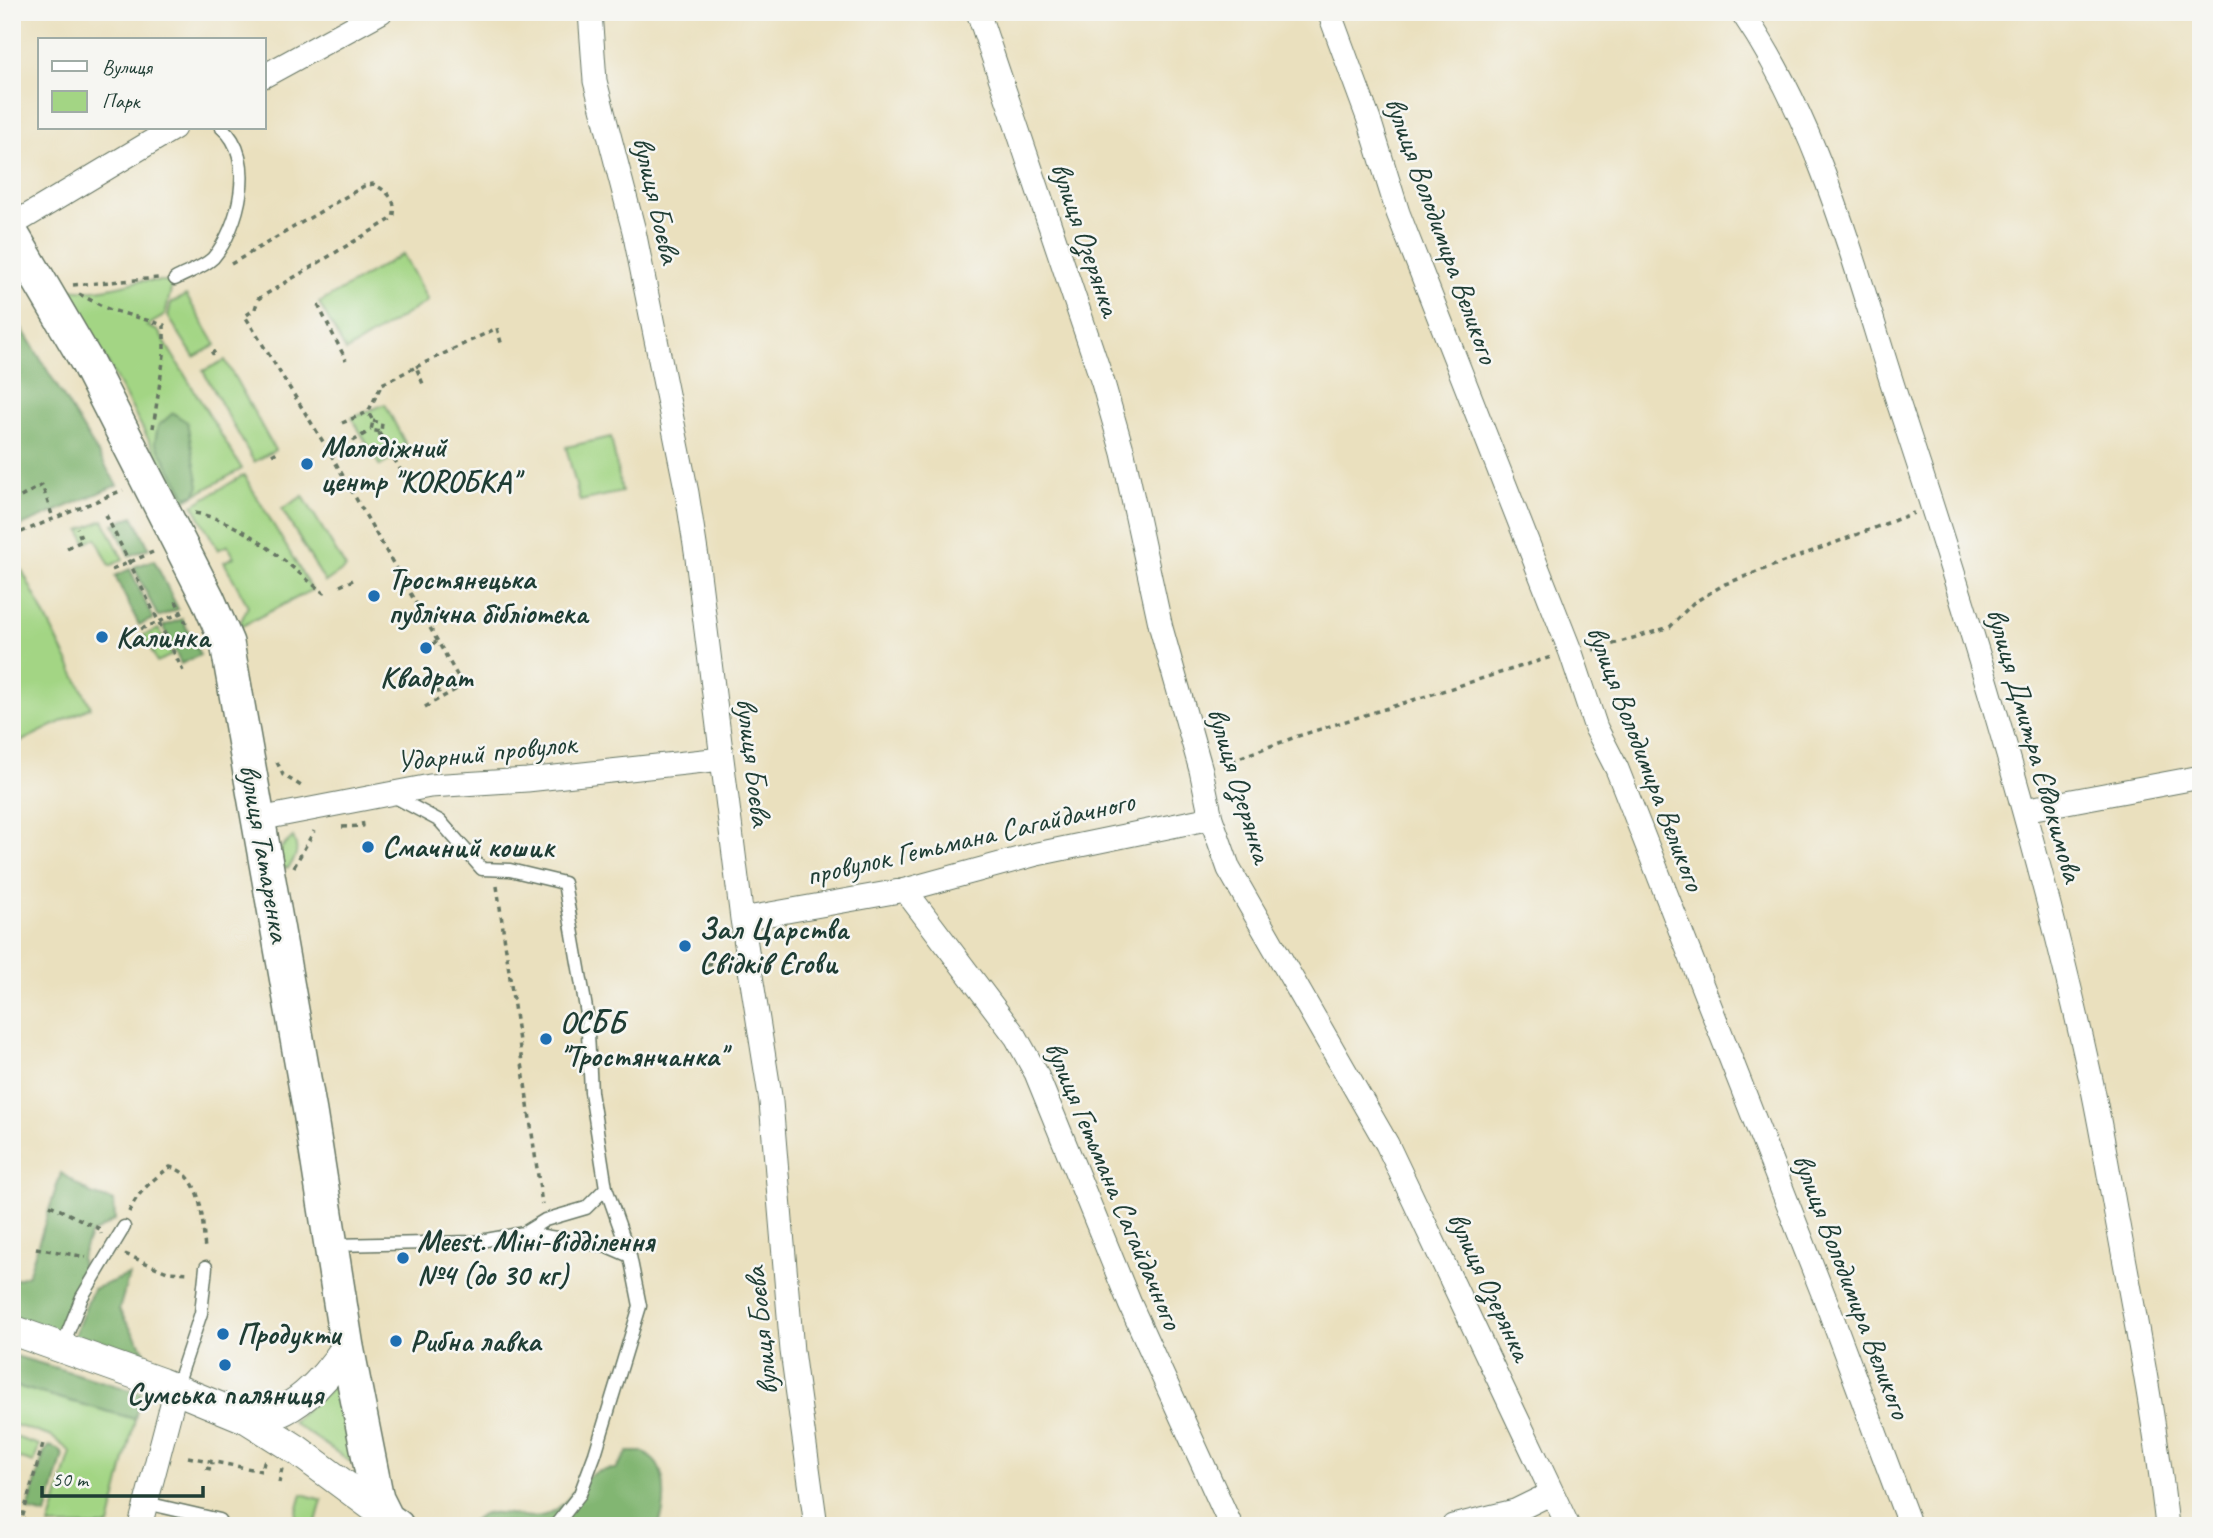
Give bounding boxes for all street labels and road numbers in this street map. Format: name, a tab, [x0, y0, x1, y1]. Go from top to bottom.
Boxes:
street label: вулиця Володимира Великого	[1376, 92, 1508, 370]
street label: вулиця Боєва	[624, 133, 690, 269]
street label: вулиця Озерянка	[1042, 157, 1131, 323]
street label: вулиця Дмитра Євдокимова	[1978, 604, 2093, 888]
street label: вулиця Володимира Великого	[1578, 620, 1715, 897]
street label: вулиця Боєва	[727, 696, 781, 830]
street label: вулиця Озерянка	[1198, 703, 1282, 870]
street label: Ударний провулок	[394, 723, 580, 780]
street label: вулиця Татаренка	[231, 761, 300, 947]
street label: провулок Гетьмана Сагайдачного	[802, 781, 1139, 894]
street label: вулиця Гетьмана Сагайдачного	[1036, 1035, 1192, 1336]
street label: вулиця Володимира Великого	[1784, 1148, 1921, 1425]
street label: вулиця Озерянка	[1439, 1205, 1542, 1369]
street label: вулиця Боєва	[735, 1263, 787, 1397]

